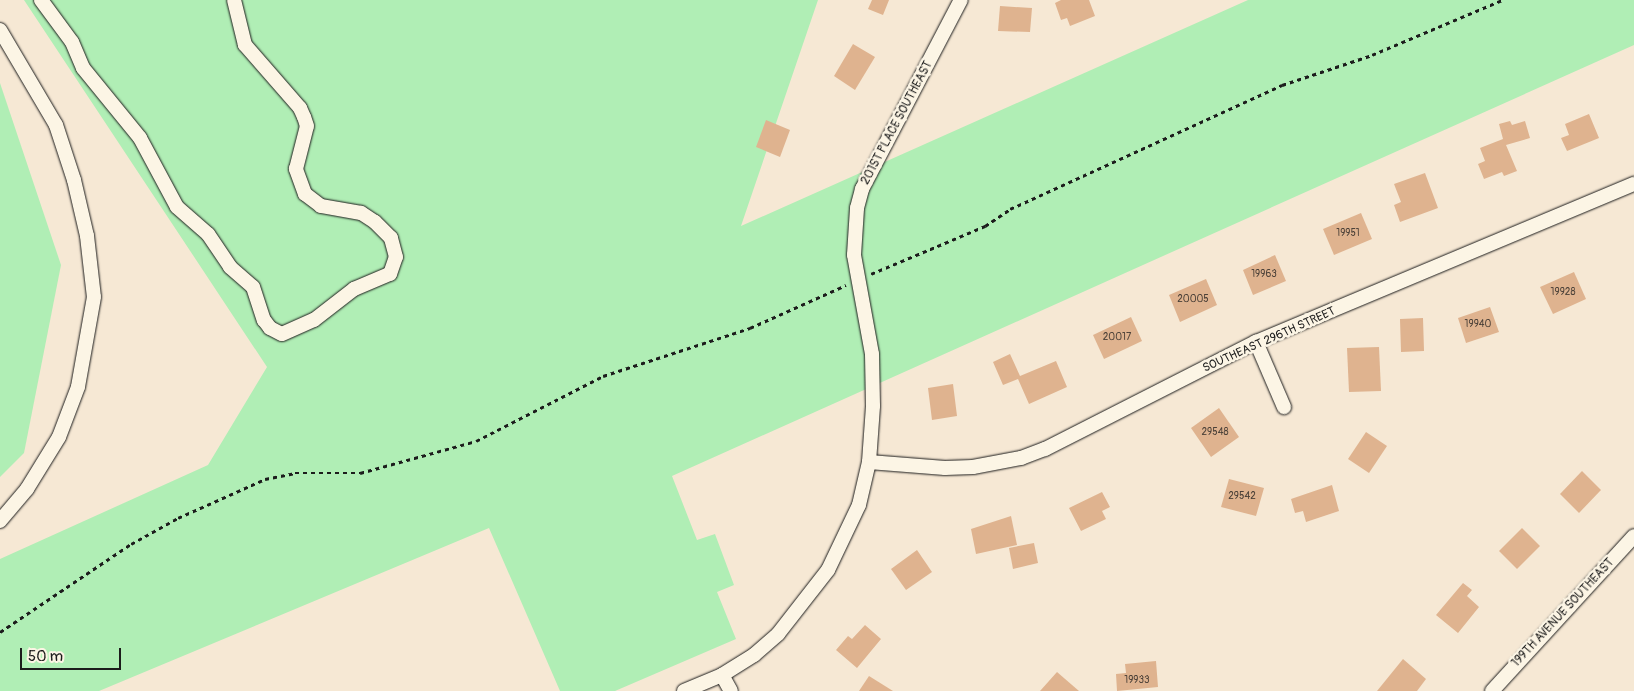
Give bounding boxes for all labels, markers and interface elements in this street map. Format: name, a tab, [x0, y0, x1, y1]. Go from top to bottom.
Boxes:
street label: 201ST PLACE SOUTHEAST	[858, 59, 936, 187]
house number: 19951	[1336, 228, 1360, 240]
house number: 19963	[1251, 269, 1277, 281]
house number: 19928	[1551, 287, 1575, 299]
house number: 20005	[1177, 294, 1209, 306]
street label: SOUTHEAST 296TH STREET	[1200, 304, 1338, 376]
house number: 19940	[1465, 319, 1491, 331]
house number: 20017	[1103, 332, 1131, 344]
house number: 29548	[1202, 427, 1228, 439]
house number: 29542	[1228, 491, 1256, 503]
street label: 199TH AVENUE SOUTHEAST	[1509, 556, 1617, 670]
scale bar	[22, 638, 124, 670]
text: 50 m	[28, 647, 63, 666]
house number: 19933	[1124, 675, 1150, 687]

